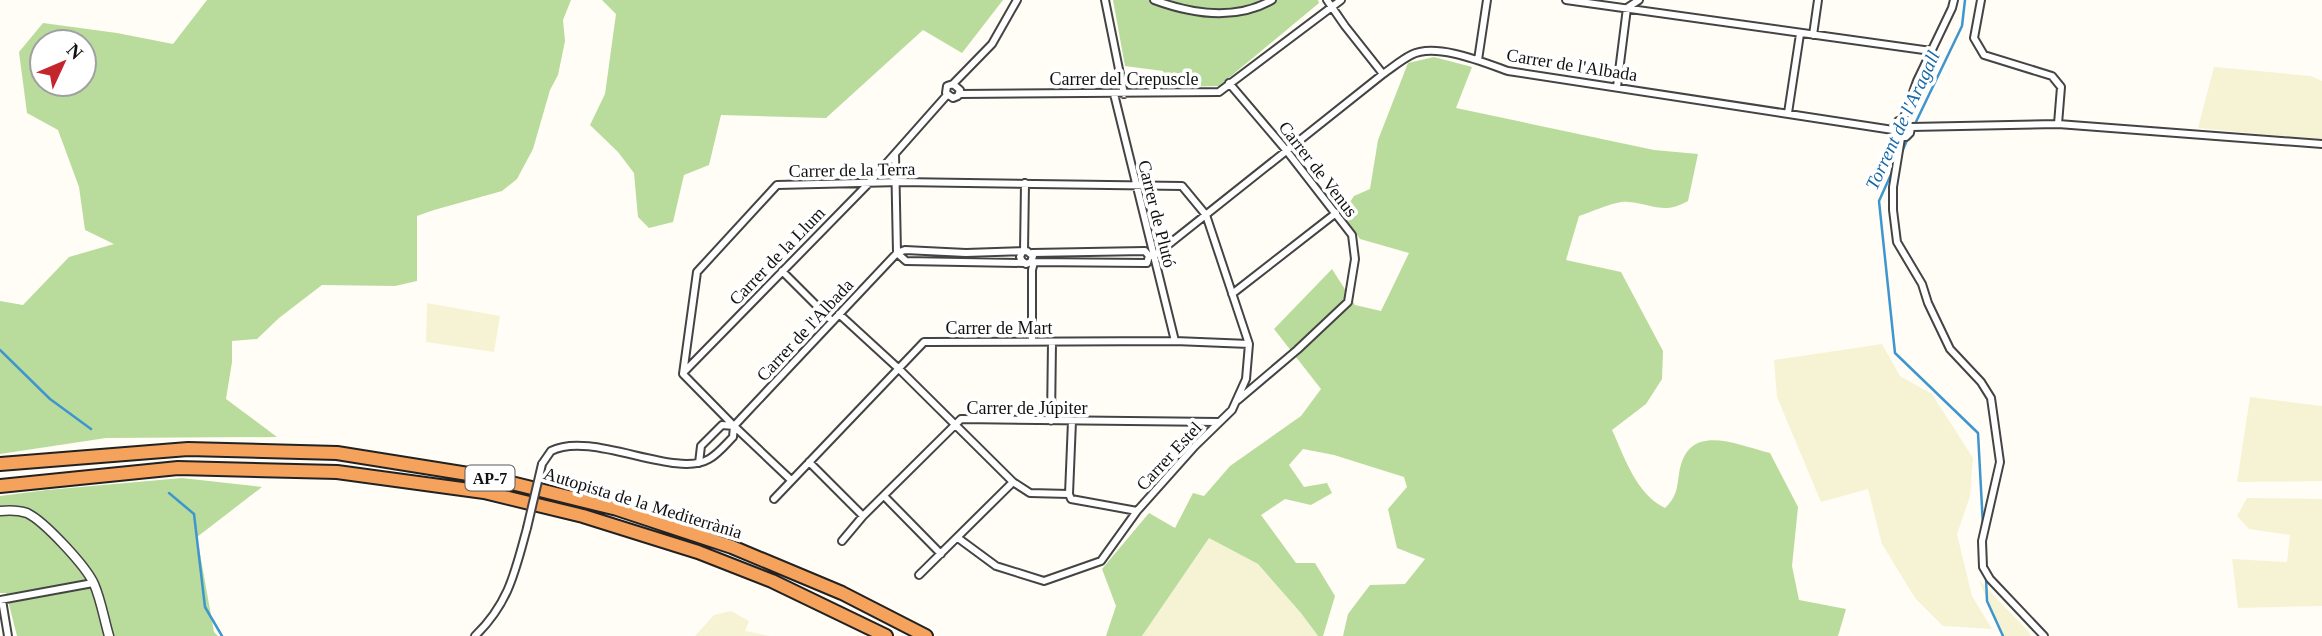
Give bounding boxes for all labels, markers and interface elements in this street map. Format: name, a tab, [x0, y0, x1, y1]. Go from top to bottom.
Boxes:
north arrow	[28, 28, 98, 98]
text: N	[63, 39, 87, 64]
street label: Carrer de l'Albada	[1505, 45, 1639, 85]
water label: Torrent de l'Aragall	[1861, 48, 1944, 193]
street label: Carrer del Crepuscle	[1050, 69, 1198, 89]
street label: Carrer de Venus	[1275, 117, 1361, 221]
street label: Carrer de Plutó	[1134, 158, 1180, 270]
street label: Carrer de la Terra	[788, 159, 916, 181]
street label: Carrer de la Llum	[725, 203, 829, 309]
street label: Carrer de l'Albada	[753, 275, 857, 385]
street label: Carrer de Mart	[946, 318, 1052, 338]
street label: Carrer de Júpiter	[967, 398, 1087, 418]
street label: Carrer Estel	[1132, 418, 1206, 494]
street label: Autopista de la Mediterrània	[541, 463, 745, 543]
road number: AP-7	[466, 466, 514, 491]

